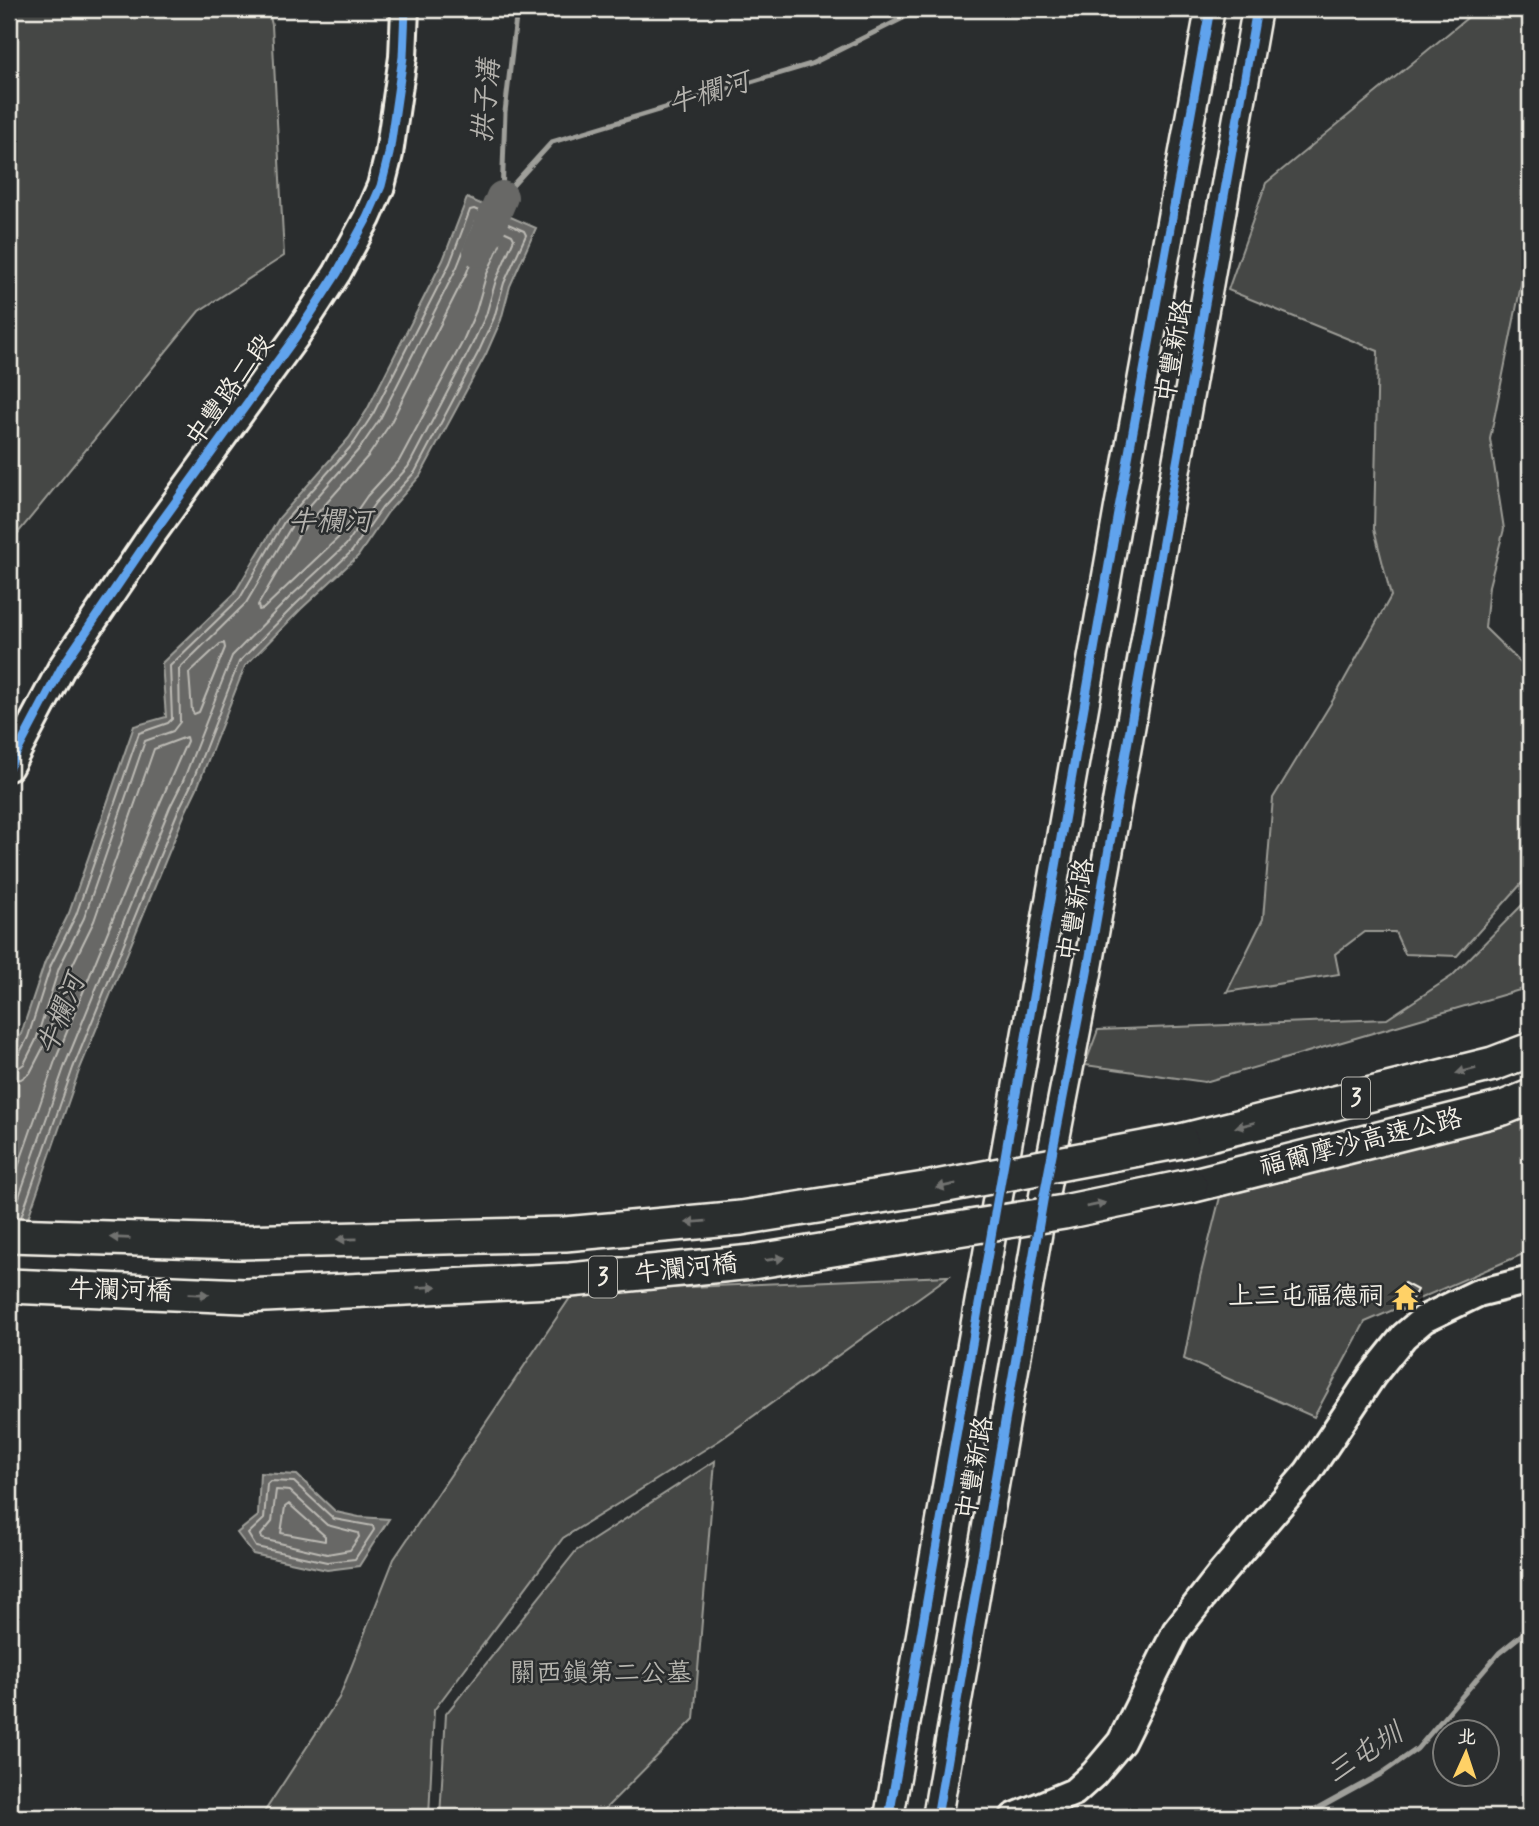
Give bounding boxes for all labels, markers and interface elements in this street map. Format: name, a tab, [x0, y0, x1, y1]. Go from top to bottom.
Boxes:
water label: 拱子溝	[465, 56, 509, 144]
water label: 牛欄河	[663, 63, 758, 124]
street label: 中豐新路	[1149, 297, 1201, 405]
street label: 中豐路二段	[178, 328, 282, 454]
water label: 牛欄河	[288, 504, 376, 541]
street label: 中豐新路	[1051, 856, 1103, 964]
water label: 牛欄河	[29, 965, 96, 1061]
one-way arrow	[1454, 1066, 1476, 1077]
road number: 3	[1342, 1078, 1370, 1118]
street label: 福爾摩沙高速公路	[1256, 1101, 1466, 1185]
one-way arrow	[1233, 1120, 1255, 1131]
one-way arrow	[935, 1180, 957, 1191]
one-way arrow	[1085, 1200, 1107, 1211]
one-way arrow	[685, 1217, 707, 1228]
one-way arrow	[108, 1233, 130, 1244]
one-way arrow	[336, 1234, 358, 1245]
street label: 牛瀾河橋	[633, 1247, 739, 1291]
one-way arrow	[764, 1253, 786, 1264]
road number: 3	[589, 1256, 617, 1297]
street label: 牛瀾河橋	[67, 1272, 173, 1310]
place label: 上三屯福德祠	[1228, 1280, 1384, 1314]
one-way arrow	[416, 1282, 438, 1293]
temple icon: 上三屯福德祠	[1390, 1282, 1420, 1312]
one-way arrow	[189, 1289, 211, 1300]
street label: 中豐新路	[950, 1414, 1002, 1522]
park label: 關西鎮第二公墓	[510, 1657, 692, 1691]
water label: 三屯圳	[1320, 1714, 1413, 1792]
north arrow	[1430, 1717, 1500, 1787]
text: 北	[1457, 1725, 1477, 1751]

